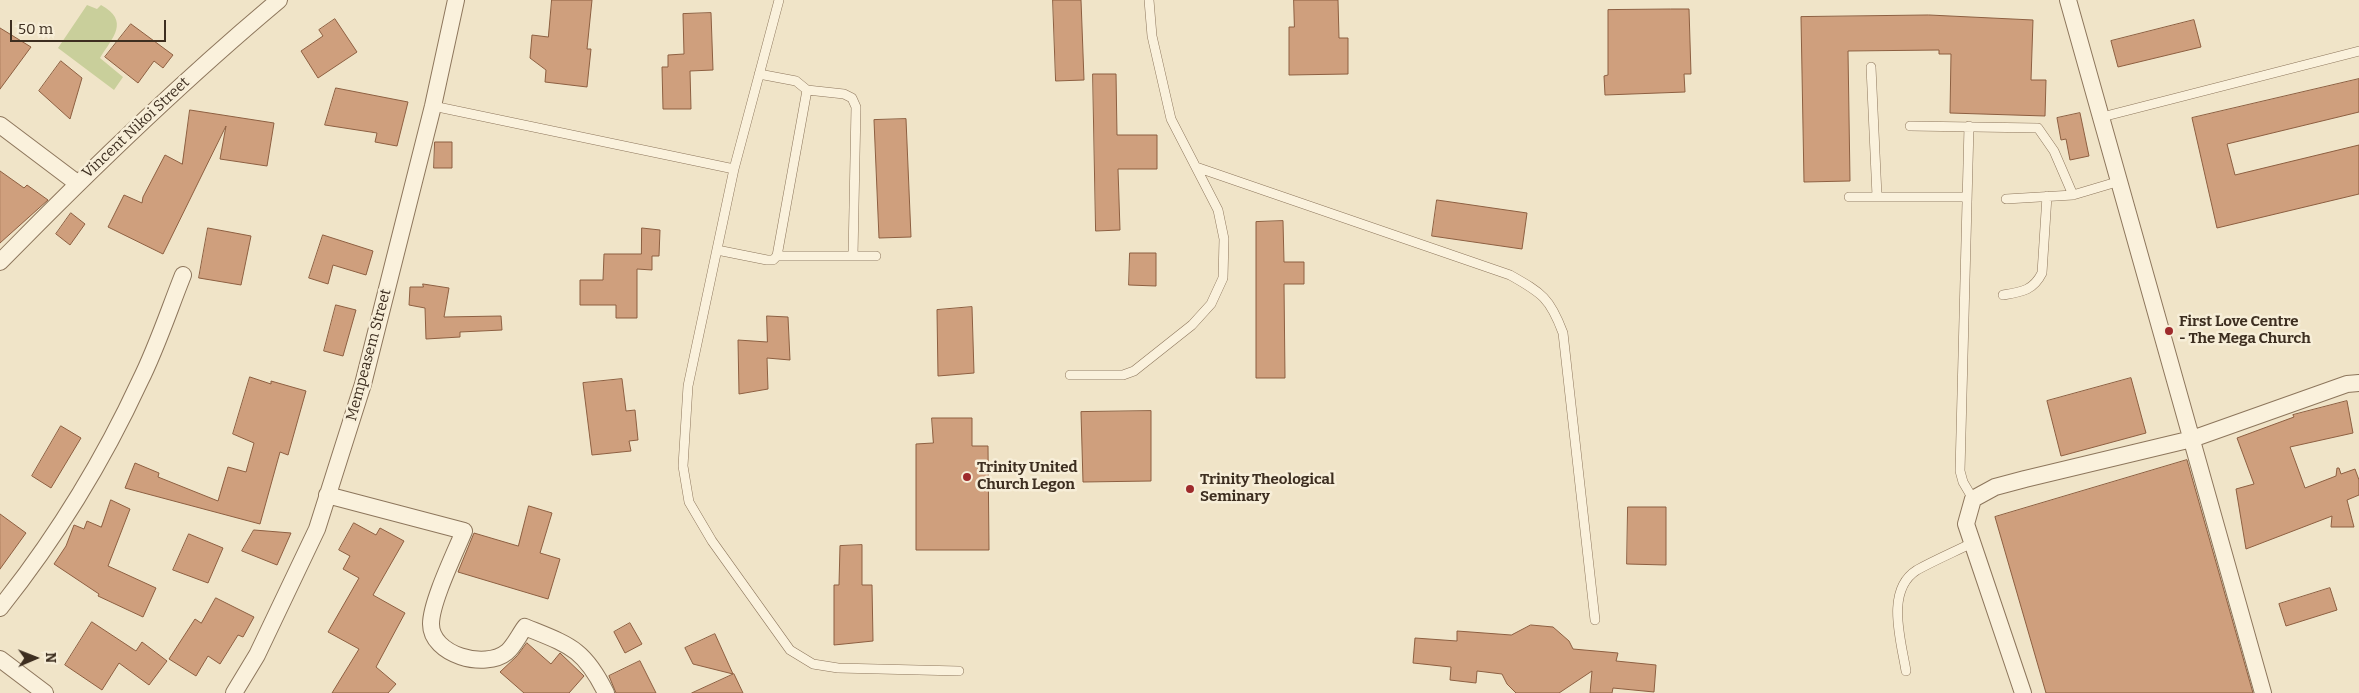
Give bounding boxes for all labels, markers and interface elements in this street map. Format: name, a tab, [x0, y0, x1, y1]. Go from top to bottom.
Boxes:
scale bar	[12, 10, 169, 42]
text: 50 m	[18, 20, 53, 38]
street label: Vincent Nikoi Street	[79, 74, 193, 182]
street label: Mempeasem Street	[343, 287, 395, 423]
place label: First Love Centre - The Mega Church	[2179, 313, 2311, 348]
marker: First Love Centre - The Mega Church	[2163, 325, 2175, 337]
place label: Trinity United Church Legon	[977, 459, 1078, 494]
marker: Trinity United Church Legon	[961, 471, 973, 483]
place label: Trinity Theological Seminary	[1200, 471, 1335, 506]
marker: Trinity Theological Seminary	[1184, 483, 1196, 495]
north arrow	[10, 633, 60, 683]
text: N	[42, 652, 59, 663]

